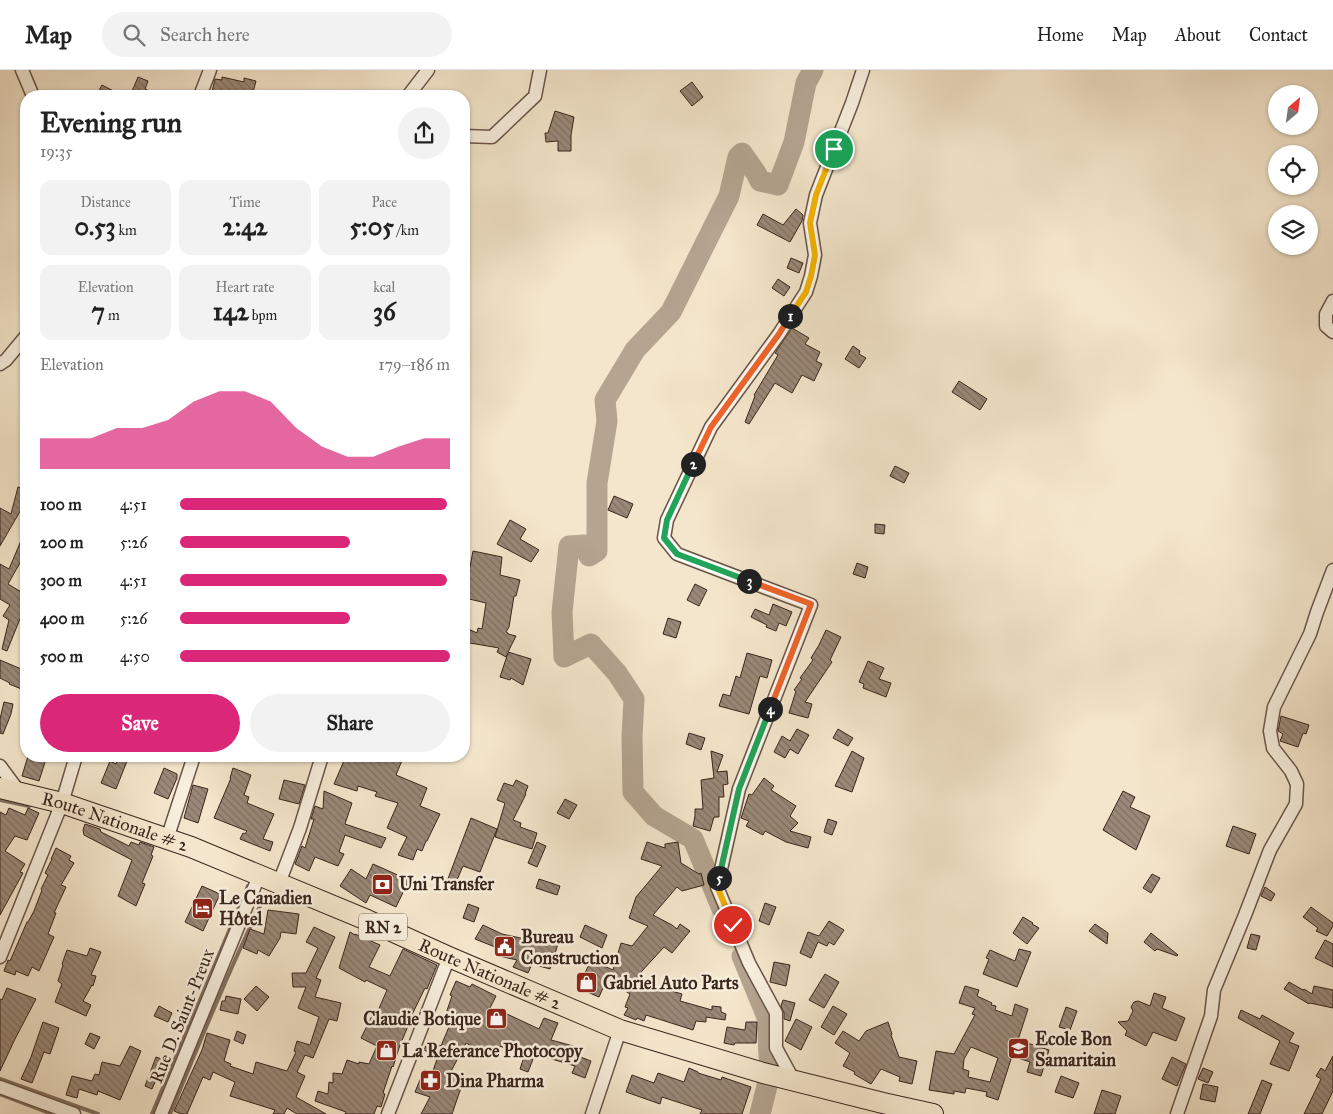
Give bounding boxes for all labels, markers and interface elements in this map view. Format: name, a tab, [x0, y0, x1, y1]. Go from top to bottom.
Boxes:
search box	[102, 12, 452, 57]
text: Map	[25, 20, 72, 50]
icon: search	[120, 21, 148, 49]
text: Search here	[160, 23, 250, 46]
text: Home	[1037, 24, 1084, 46]
text: Map	[1112, 24, 1147, 46]
text: About	[1175, 24, 1221, 46]
text: Contact	[1249, 24, 1308, 46]
north arrow	[1268, 85, 1318, 135]
map controls	[1268, 85, 1318, 255]
text: Evening run	[40, 105, 182, 140]
button: share	[398, 107, 450, 159]
pin	[813, 128, 855, 170]
icon: arrive	[820, 135, 848, 163]
text: 19:35	[40, 142, 73, 161]
button: locate	[1268, 145, 1318, 195]
text: Distance	[81, 194, 131, 211]
text: Time	[229, 194, 260, 211]
text: Pace	[372, 194, 397, 211]
button: layers	[1268, 205, 1318, 255]
text: 0.53	[75, 211, 116, 242]
text: 2:42	[223, 211, 267, 242]
text: 5:05	[350, 211, 394, 242]
text: km	[116, 222, 137, 239]
text: /km	[394, 222, 419, 239]
text: Elevation	[78, 279, 133, 296]
text: Heart rate	[216, 279, 274, 296]
text: kcal	[373, 279, 395, 296]
text: 7	[92, 296, 105, 327]
text: 142	[213, 296, 249, 327]
text: 36	[373, 296, 396, 327]
pin: 1	[778, 304, 802, 328]
text: m	[105, 307, 120, 324]
text: bpm	[249, 307, 277, 324]
text: 1	[788, 308, 793, 325]
text: Elevation	[40, 355, 104, 374]
text: 179–186 m	[378, 355, 450, 374]
pin: 2	[680, 452, 706, 476]
text: 2	[690, 456, 697, 473]
text: 100 m	[40, 495, 82, 514]
text: 4:51	[120, 495, 147, 514]
text: 200 m	[40, 533, 83, 552]
text: 5:26	[120, 533, 148, 552]
pin: 3	[736, 568, 762, 594]
text: 300 m	[40, 571, 82, 590]
text: 4:51	[120, 571, 147, 590]
text: 3	[747, 573, 752, 590]
text: 400 m	[40, 609, 84, 628]
text: 5:26	[120, 609, 148, 628]
text: 500 m	[40, 647, 83, 666]
text: 4:50	[120, 647, 150, 666]
button: Save	[40, 694, 240, 752]
button: Share	[250, 694, 450, 752]
pin: 4	[758, 696, 782, 722]
text: 4	[767, 701, 774, 718]
street label: Route Nationale # 2	[40, 788, 191, 856]
pin: 5	[706, 866, 732, 890]
text: 5	[716, 870, 723, 887]
bank icon: Uni Transfer	[371, 872, 395, 896]
place label: Uni Transfer	[399, 873, 495, 895]
place label: Le Canadien Hôtel	[219, 887, 312, 930]
hotel icon: Le Canadien Hôtel	[191, 896, 215, 920]
pin	[712, 904, 754, 946]
icon: check	[719, 911, 747, 939]
road number: RN 2	[359, 914, 407, 940]
place label: Bureau Construction	[521, 926, 620, 969]
street label: Route Nationale # 2	[415, 934, 565, 1015]
public building icon: Bureau Construction	[493, 935, 517, 959]
street label: Rue D. Saint-Preux	[145, 946, 219, 1086]
shop icon: Gabriel Auto Parts	[575, 971, 599, 995]
place label: Gabriel Auto Parts	[603, 972, 739, 994]
shop icon: Claudie Botique	[485, 1007, 509, 1031]
place label: Claudie Botique	[363, 1008, 481, 1031]
place label: Ecole Bon Samaritain	[1035, 1028, 1116, 1071]
school or university icon: Ecole Bon Samaritain	[1007, 1037, 1031, 1061]
shop icon: La Referance Photocopy	[374, 1039, 398, 1063]
place label: La Referance Photocopy	[402, 1040, 584, 1063]
pharmacy icon: Dina Pharma	[418, 1069, 442, 1093]
place label: Dina Pharma	[446, 1070, 544, 1092]

